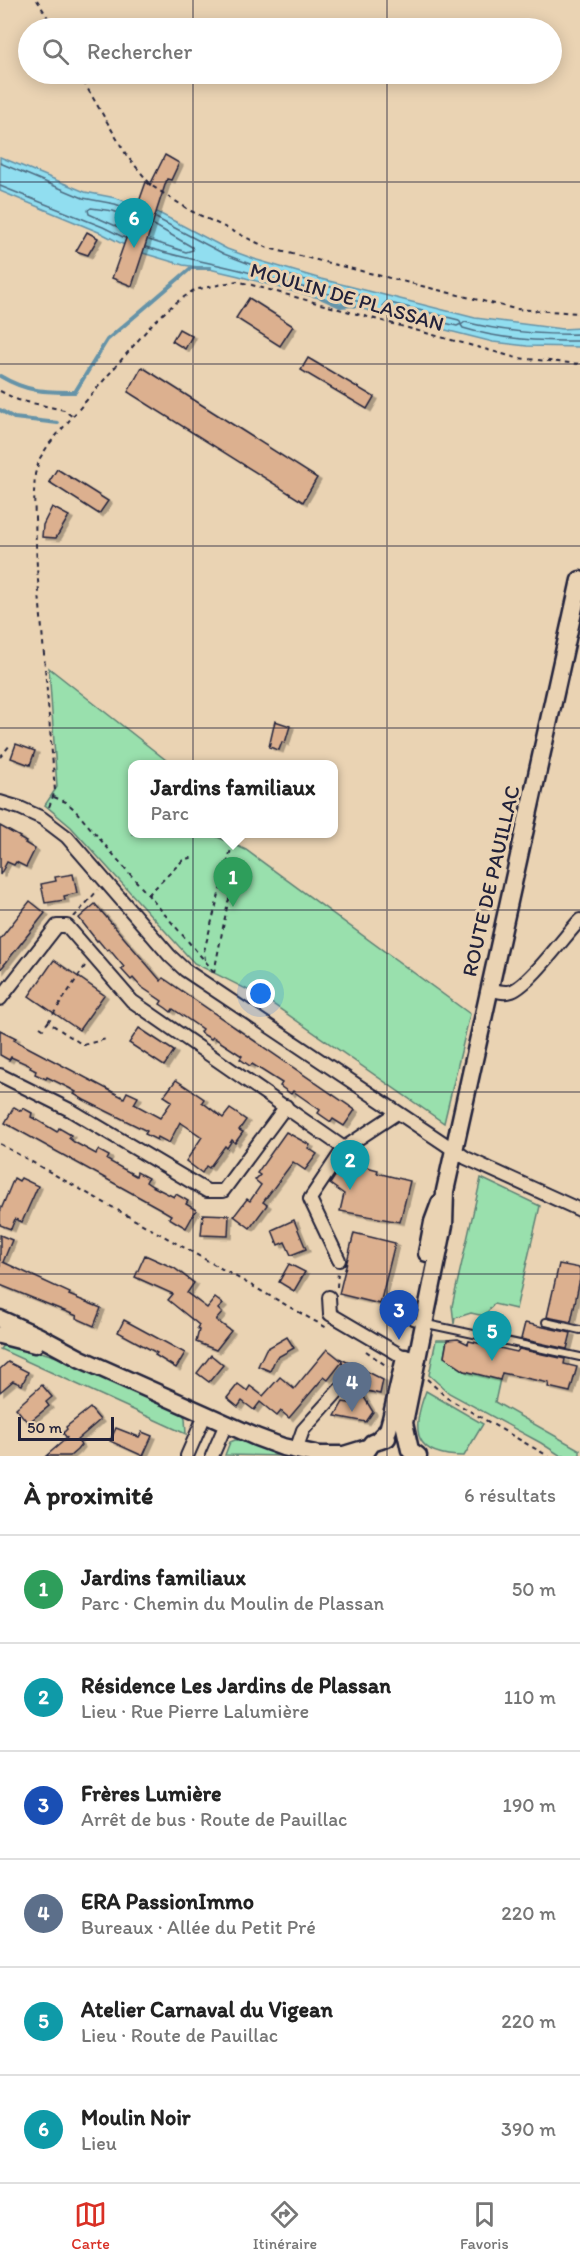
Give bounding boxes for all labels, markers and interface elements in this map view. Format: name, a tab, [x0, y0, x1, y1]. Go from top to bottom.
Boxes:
search box	[18, 18, 562, 84]
icon: search	[39, 35, 72, 68]
text: Rechercher	[87, 38, 192, 65]
pin: 6	[114, 198, 154, 248]
street label: MOULIN DE PLASSAN	[247, 257, 447, 336]
popup	[128, 760, 338, 838]
text: Jardins familiaux	[151, 774, 315, 801]
street label: ROUTE DE PAUILLAC	[456, 783, 525, 979]
text: Parc	[151, 801, 189, 825]
pin: 1	[214, 858, 252, 907]
your location	[246, 979, 275, 1008]
pin: 2	[330, 1140, 370, 1190]
pin: 3	[380, 1290, 418, 1340]
pin: 5	[472, 1312, 512, 1361]
pin: 4	[332, 1362, 372, 1412]
scale bar	[18, 1414, 114, 1442]
text: 50 m	[27, 1418, 62, 1437]
text: À proximité	[24, 1479, 153, 1511]
text: 6 résultats	[464, 1483, 556, 1507]
text: Jardins familiaux	[81, 1564, 246, 1591]
text: 1	[39, 1577, 48, 1601]
text: 50 m	[512, 1577, 556, 1601]
text: Parc · Chemin du Moulin de Plassan	[81, 1591, 384, 1615]
text: Résidence Les Jardins de Plassan	[81, 1672, 391, 1699]
text: 2	[38, 1685, 49, 1709]
text: 110 m	[504, 1685, 556, 1709]
text: Lieu · Rue Pierre Lalumière	[81, 1699, 309, 1723]
text: Frères Lumière	[81, 1780, 221, 1807]
text: 3	[38, 1793, 49, 1817]
text: 190 m	[503, 1793, 556, 1817]
text: Arrêt de bus · Route de Pauillac	[81, 1807, 348, 1831]
text: ERA PassionImmo	[81, 1888, 254, 1915]
text: 4	[37, 1901, 50, 1925]
text: 220 m	[501, 1901, 556, 1925]
text: Bureaux · Allée du Petit Pré	[81, 1915, 316, 1939]
text: Atelier Carnaval du Vigean	[81, 1996, 333, 2023]
text: 5	[38, 2009, 49, 2033]
text: 220 m	[501, 2009, 556, 2033]
text: Lieu · Route de Pauillac	[81, 2023, 278, 2047]
text: Moulin Noir	[81, 2104, 191, 2131]
text: 6	[38, 2117, 49, 2141]
text: 390 m	[501, 2117, 556, 2141]
text: Lieu	[81, 2131, 117, 2155]
tab: Carte	[71, 2198, 110, 2253]
tab: Itinéraire	[253, 2198, 317, 2253]
tab: Favoris	[460, 2198, 509, 2253]

